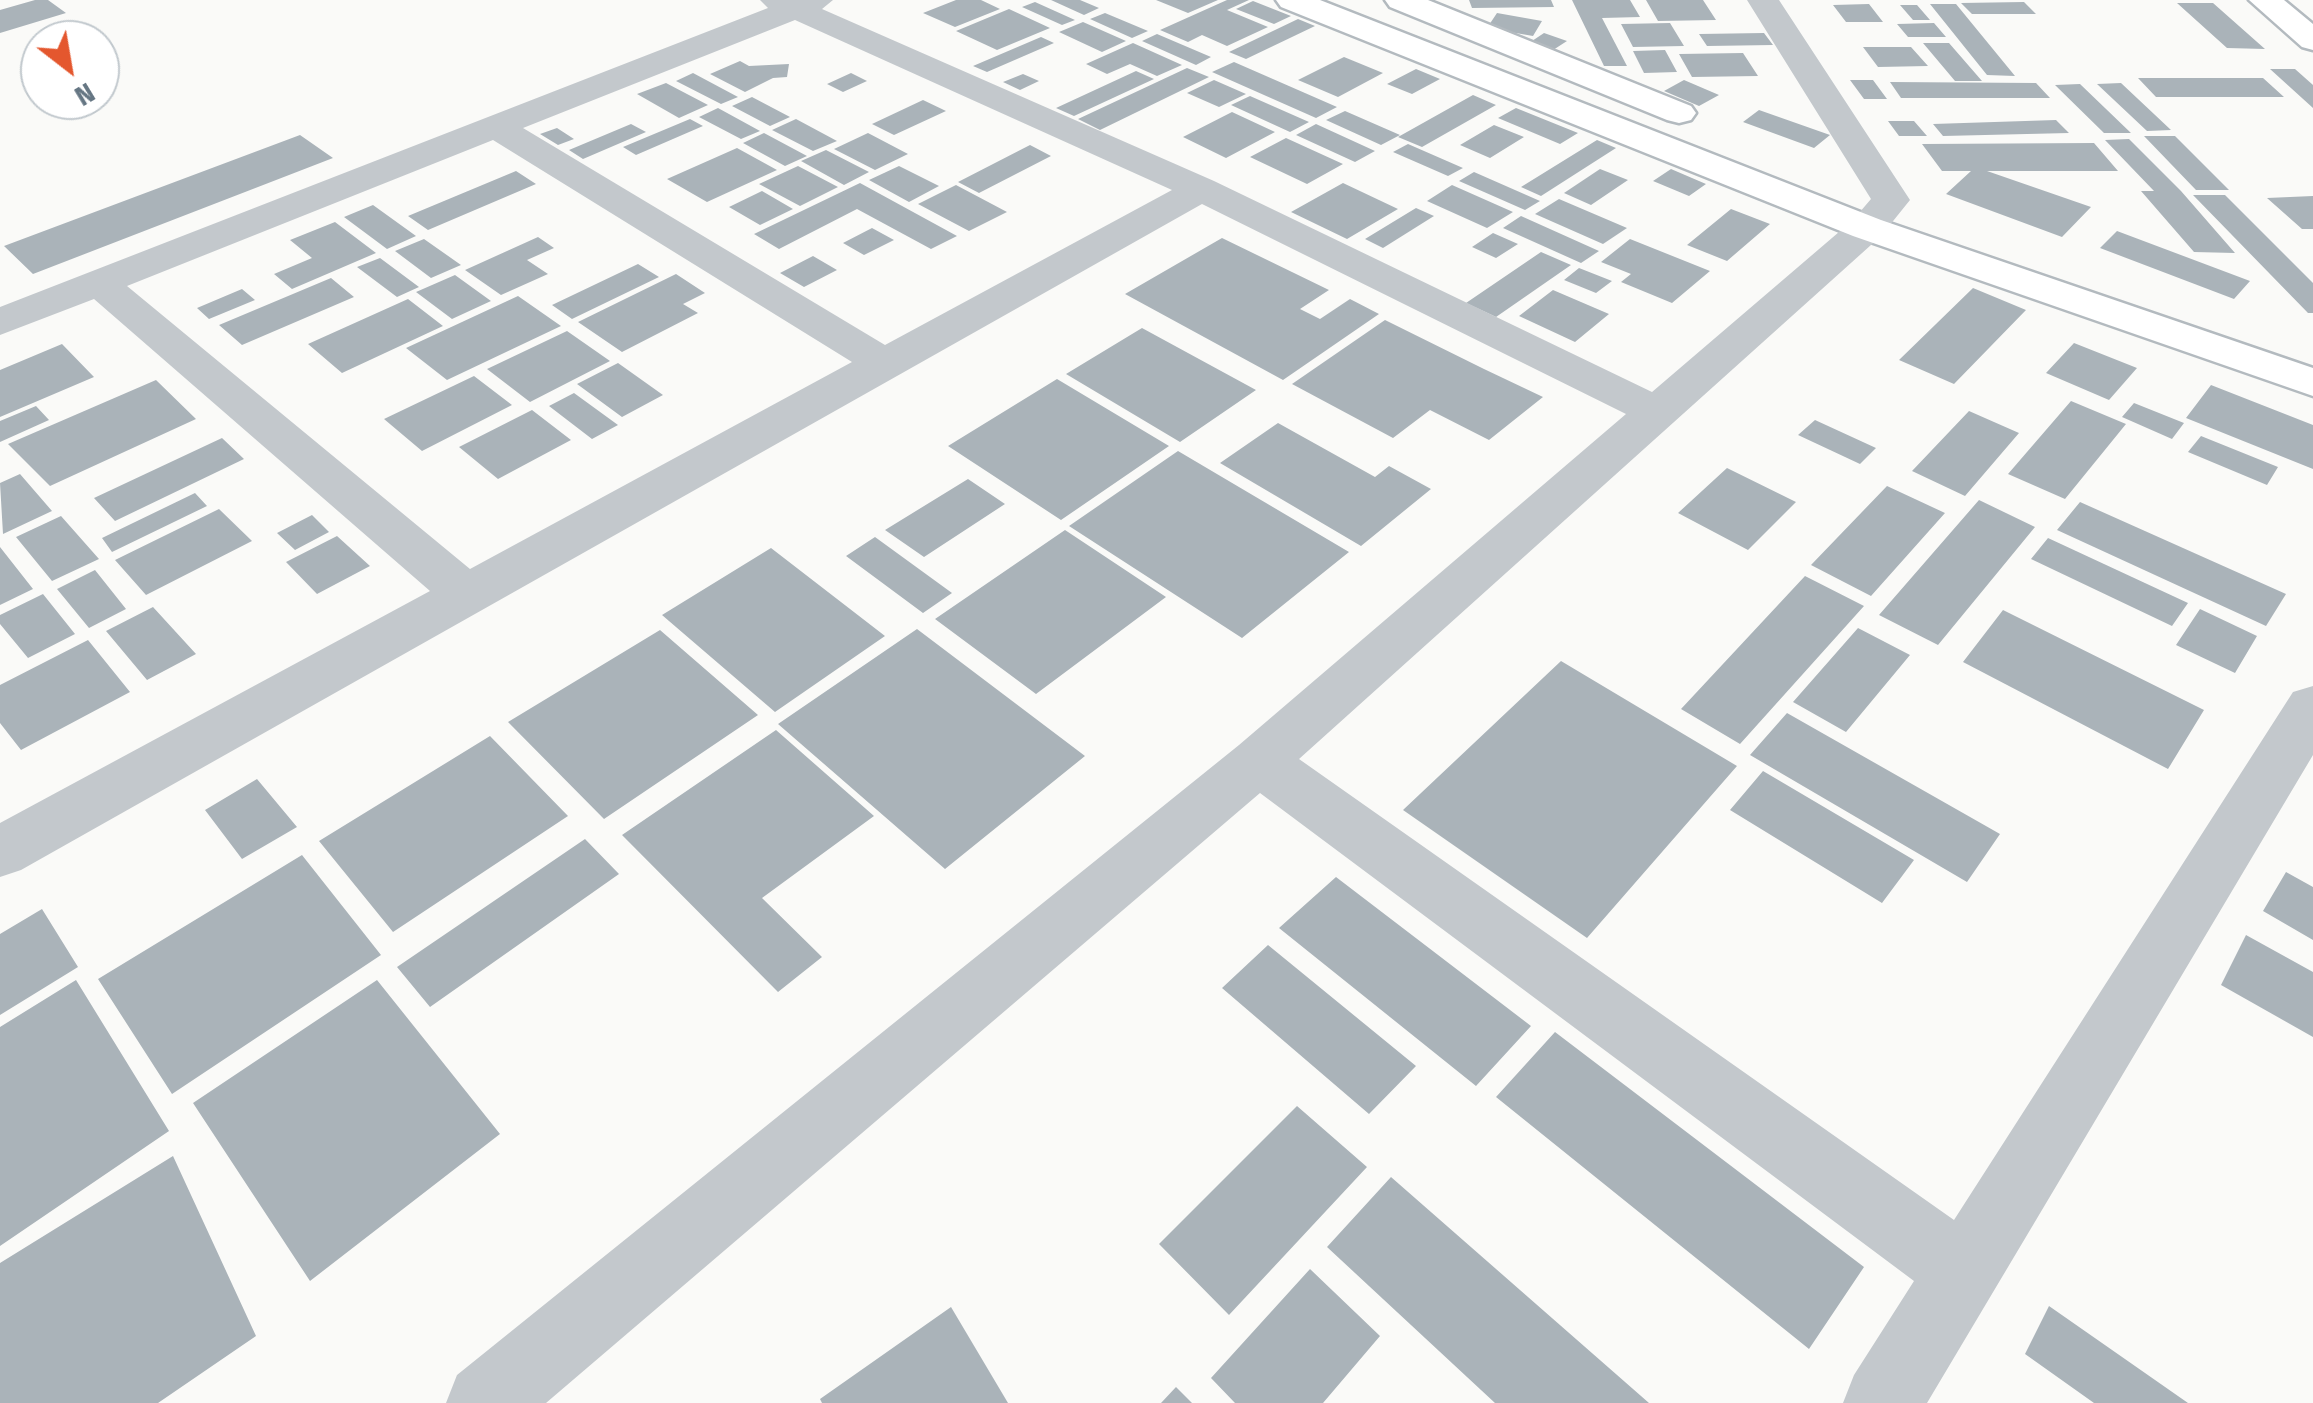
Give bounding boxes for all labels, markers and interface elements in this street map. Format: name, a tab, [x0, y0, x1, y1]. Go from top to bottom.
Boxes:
north arrow	[20, 20, 120, 120]
text: N	[69, 76, 100, 113]

